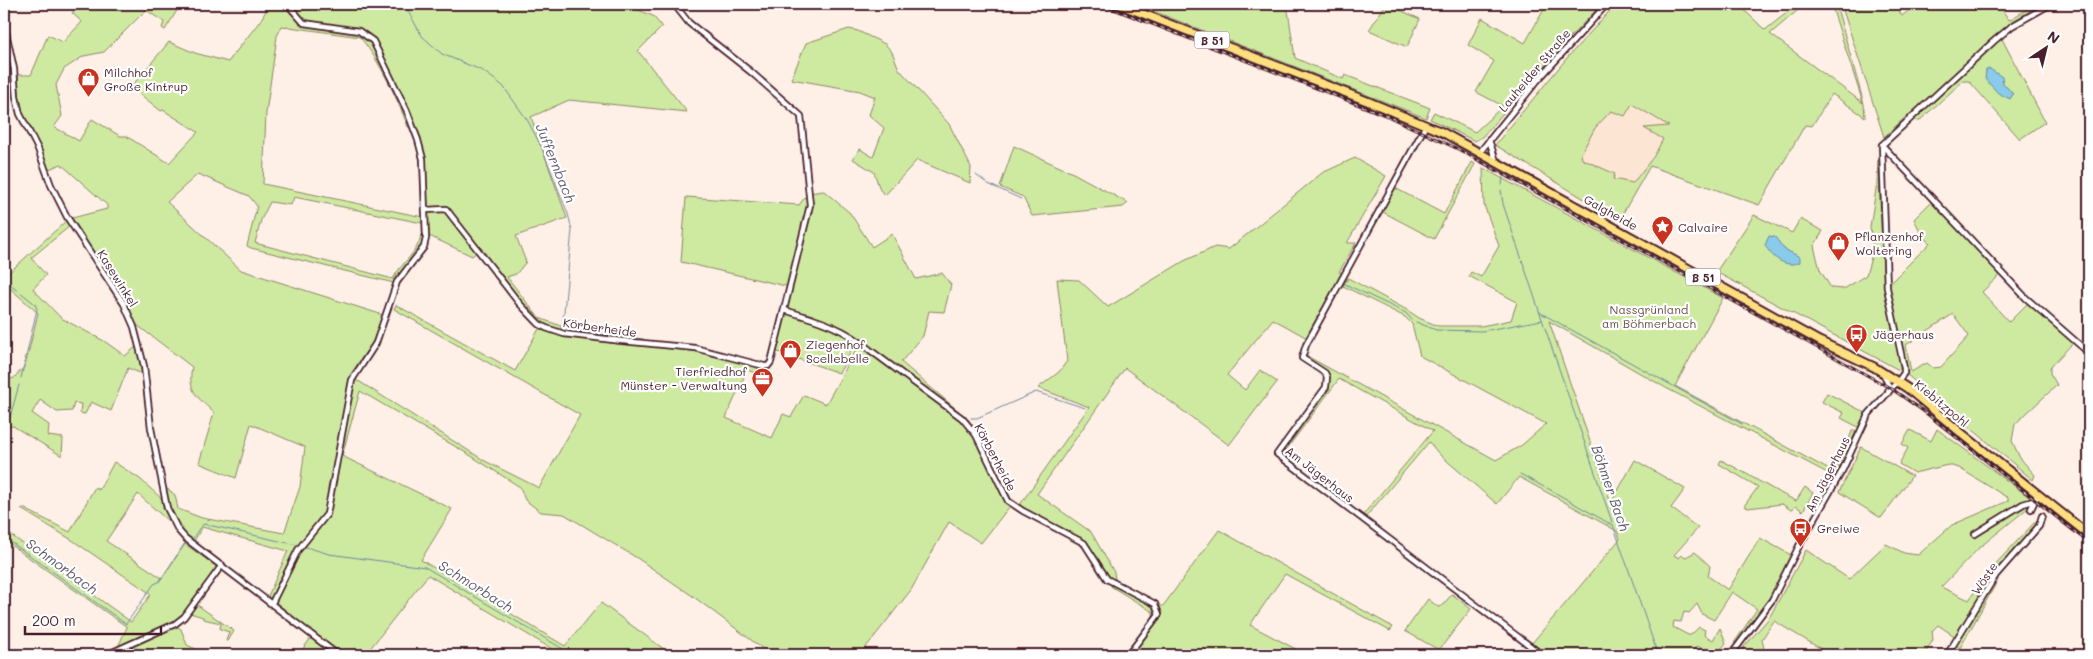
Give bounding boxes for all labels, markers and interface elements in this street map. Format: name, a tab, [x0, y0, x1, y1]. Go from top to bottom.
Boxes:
north arrow	[2020, 22, 2070, 72]
street label: Lauheider Straße	[1495, 25, 1573, 115]
text: N	[2044, 26, 2064, 48]
road number: B 51	[1194, 32, 1230, 48]
place label: Milchhof Große Kintrup	[104, 64, 188, 94]
shop icon: Milchhof Große Kintrup	[76, 67, 100, 98]
water label: Juffernbach	[532, 121, 580, 205]
street label: Galgheide	[1581, 191, 1641, 233]
place icon: Calvaire	[1650, 215, 1674, 246]
place label: Calvaire	[1678, 219, 1728, 235]
place label: Pflanzenhof Woltering	[1855, 228, 1924, 258]
shop icon: Pflanzenhof Woltering	[1827, 231, 1851, 262]
street label: Kasewinkel	[94, 246, 142, 310]
road number: B 51	[1686, 268, 1720, 286]
park label: Nassgrünland am Böhmerbach	[1602, 301, 1696, 331]
street label: Körberheide	[562, 314, 638, 340]
bus stop icon: Jägerhaus	[1845, 322, 1869, 353]
place label: Jägerhaus	[1873, 326, 1934, 342]
place label: Ziegenhof Scellebelle	[806, 336, 869, 366]
shop icon: Ziegenhof Scellebelle	[778, 339, 802, 370]
place label: Tierfriedhof Münster - Verwaltung	[620, 363, 747, 393]
office icon: Tierfriedhof Münster - Verwaltung	[751, 366, 775, 397]
street label: Kiebitzpohl	[1912, 376, 1972, 430]
street label: Körberheide	[971, 420, 1021, 494]
street label: Am Jägerhaus	[1801, 433, 1853, 515]
street label: Am Jägerhaus	[1282, 442, 1358, 506]
water label: Böhmer Bach	[1587, 442, 1635, 534]
bus stop icon: Greiwe	[1789, 516, 1813, 547]
place label: Greiwe	[1817, 520, 1860, 536]
water label: Schmorbach	[22, 534, 102, 599]
water label: Schmorbach	[435, 556, 517, 616]
street label: Wöste	[1967, 559, 2001, 597]
scale bar	[25, 604, 161, 636]
text: 200 m	[32, 610, 76, 630]

